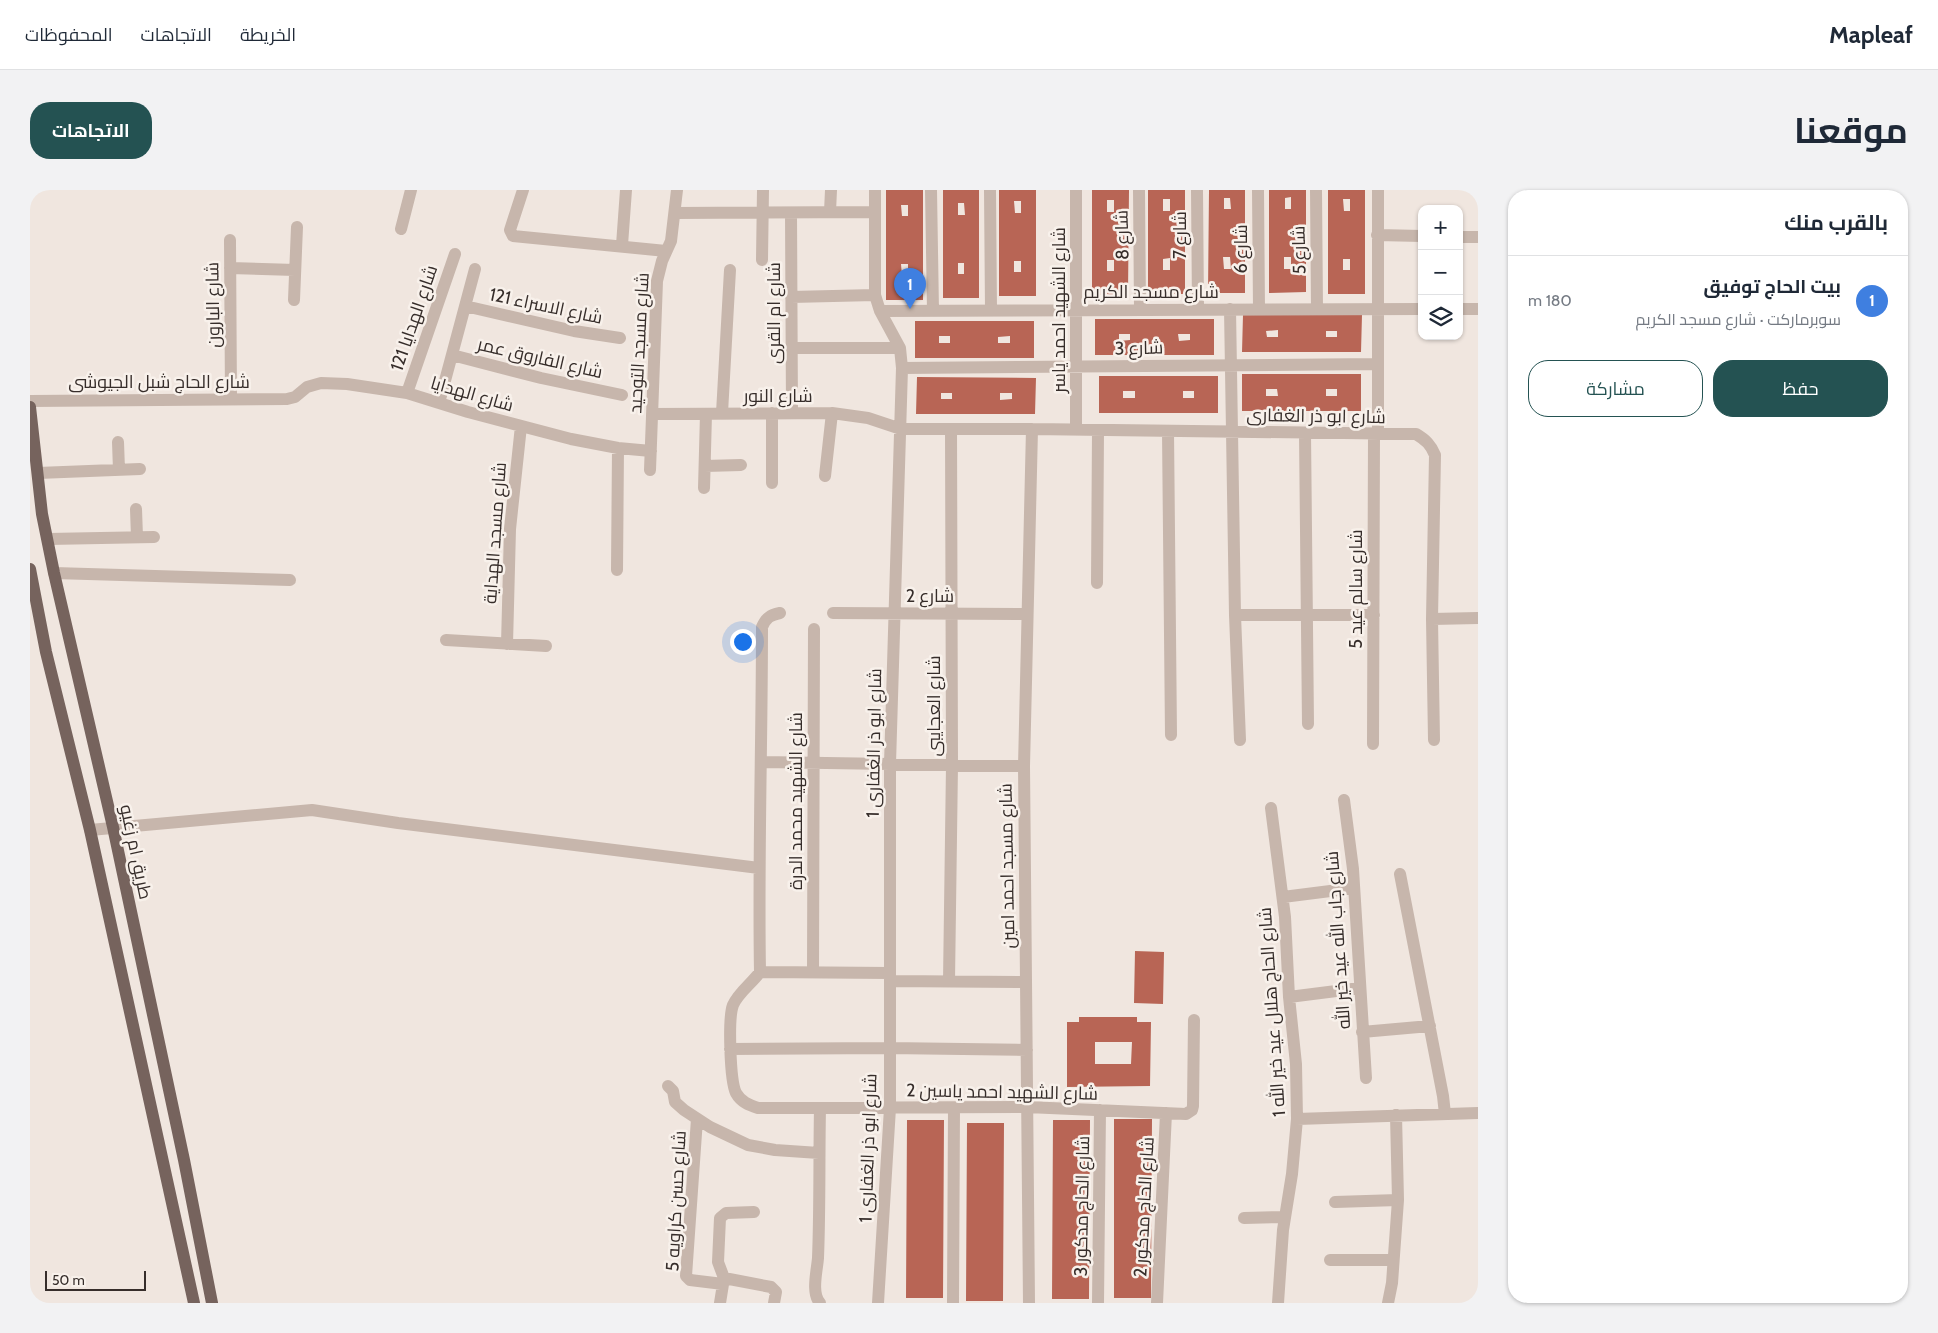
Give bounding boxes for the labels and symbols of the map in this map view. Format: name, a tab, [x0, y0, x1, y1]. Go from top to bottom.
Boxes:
street label: شارع 8	[1111, 210, 1134, 260]
street label: شارع 7	[1169, 211, 1192, 259]
street label: شارع 6	[1230, 224, 1253, 274]
street label: شارع 5	[1288, 225, 1311, 275]
street label: شارع الشهيد احمد ياسر	[1048, 227, 1071, 394]
street label: شارع البارون	[201, 262, 226, 348]
street label: شارع الهدايا 121	[386, 262, 443, 374]
street label: شارع ام القرى	[763, 262, 786, 364]
pin: 1	[894, 268, 926, 309]
street label: شارع مسجد التوحيد	[624, 272, 655, 414]
street label: شارع مسجد الكريم	[1083, 281, 1219, 304]
street label: شارع الاسراء 121	[487, 283, 605, 330]
street label: شارع الفاروق عمر	[474, 333, 605, 384]
street label: شارع 3	[1114, 337, 1164, 360]
street label: شارع الحاج شبل الجيوشى	[68, 371, 250, 394]
street label: شارع الهدايا	[428, 372, 516, 417]
street label: شارع النور	[742, 385, 813, 408]
street label: شارع ابو ذر الغفارى	[1246, 404, 1386, 429]
street label: شارع مسجد الهداية	[479, 461, 512, 605]
street label: شارع سالم عيد 5	[1345, 529, 1368, 649]
street label: شارع 2	[906, 585, 954, 608]
your location	[730, 629, 756, 655]
street label: شارع العجايبى	[923, 655, 946, 757]
street label: شارع ابو ذر الغفارى 1	[862, 668, 887, 818]
street label: شارع الشهيد محمد الدرة	[785, 712, 808, 890]
street label: شارع مسجد احمد امين	[995, 783, 1020, 949]
street label: طريق ام زغيو	[114, 803, 157, 902]
street label: شارع جاب الله عيد خير الله	[1320, 850, 1356, 1030]
street label: شارع الحاج هلال عيد خير الله 1	[1253, 906, 1291, 1118]
street label: شارع ابو ذر الغفارى 1	[854, 1073, 883, 1223]
street label: شارع الشهيد احمد ياسين 2	[906, 1079, 1098, 1106]
street label: شارع حسن كراويه 5	[661, 1130, 692, 1272]
street label: شارع الحاج مدكور 3	[1070, 1135, 1095, 1277]
street label: شارع الحاج مدكور 2	[1129, 1136, 1160, 1278]
scale bar	[45, 1268, 146, 1291]

